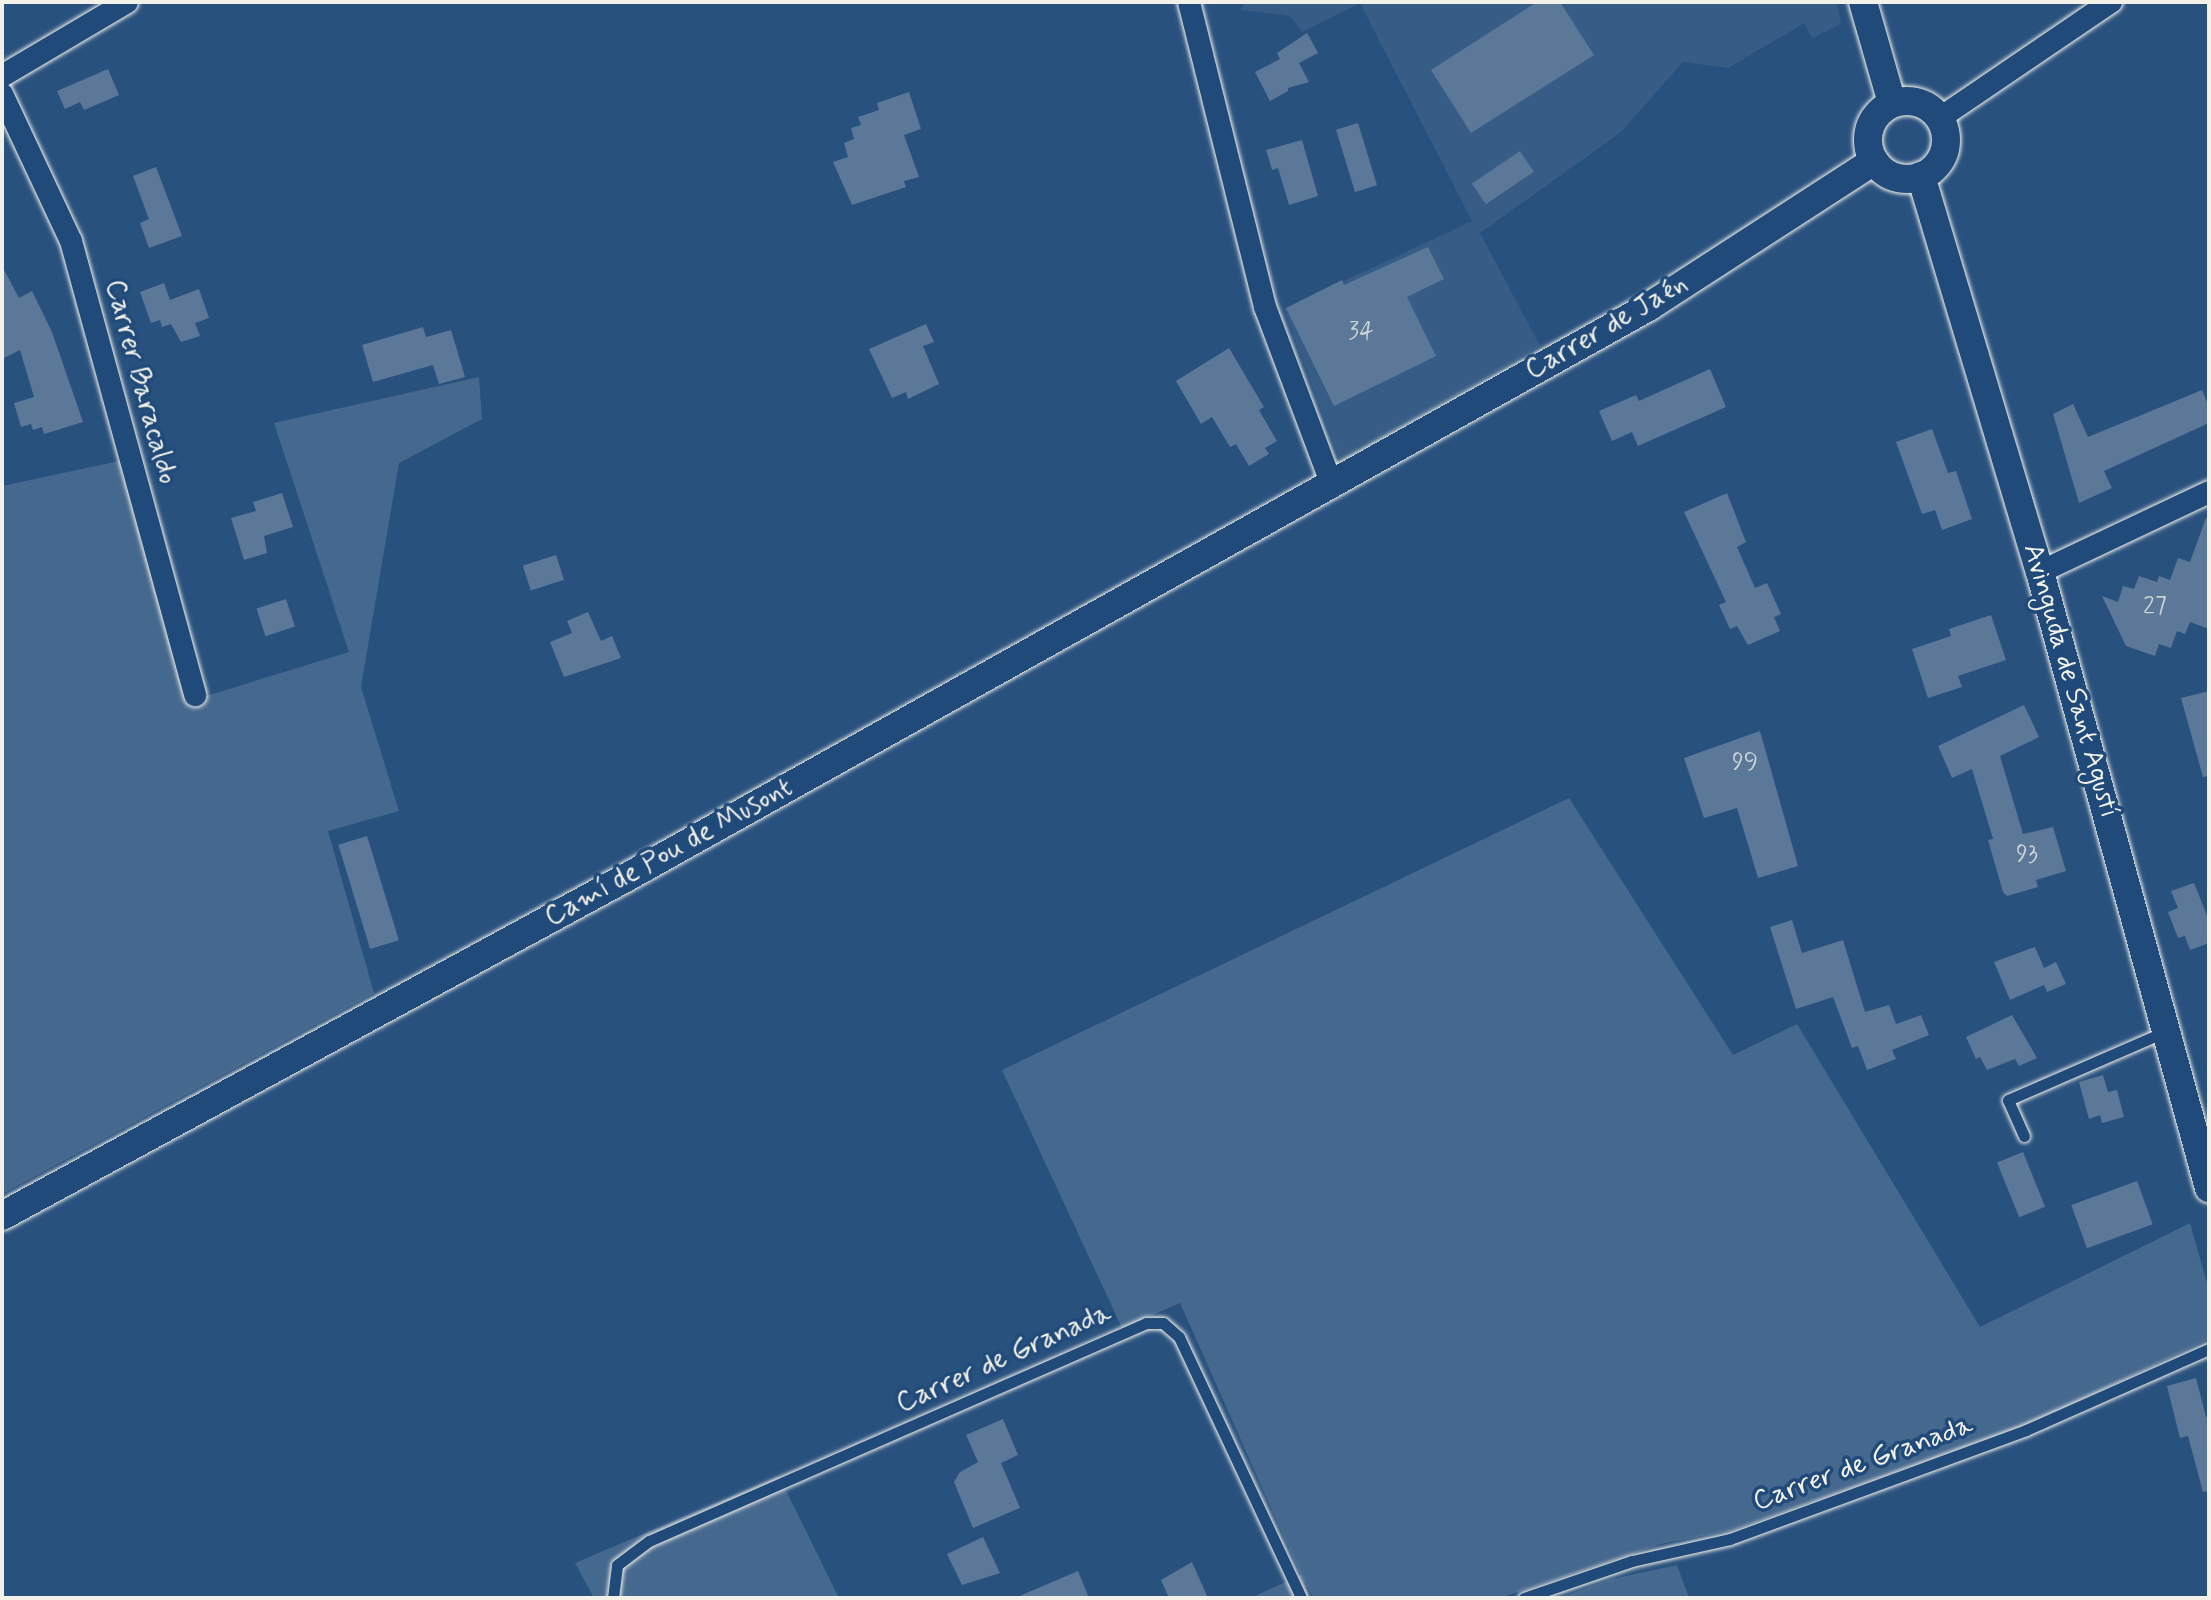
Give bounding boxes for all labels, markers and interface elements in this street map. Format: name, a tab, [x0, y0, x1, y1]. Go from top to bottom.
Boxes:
street label: Carrer de Jaén	[1520, 268, 1694, 388]
street label: Carrer Baracaldo	[97, 277, 183, 487]
house number: 34	[1348, 318, 1374, 346]
street label: Avinguda de Sant Agustí	[2015, 540, 2125, 822]
house number: 27	[2143, 593, 2167, 621]
house number: 99	[1732, 749, 1758, 777]
street label: Camí de Pou de Musont	[536, 769, 802, 937]
house number: 93	[2016, 841, 2038, 869]
street label: Carrer de Granada	[890, 1296, 1118, 1422]
street label: Carrer de Granada	[1747, 1408, 1979, 1520]

